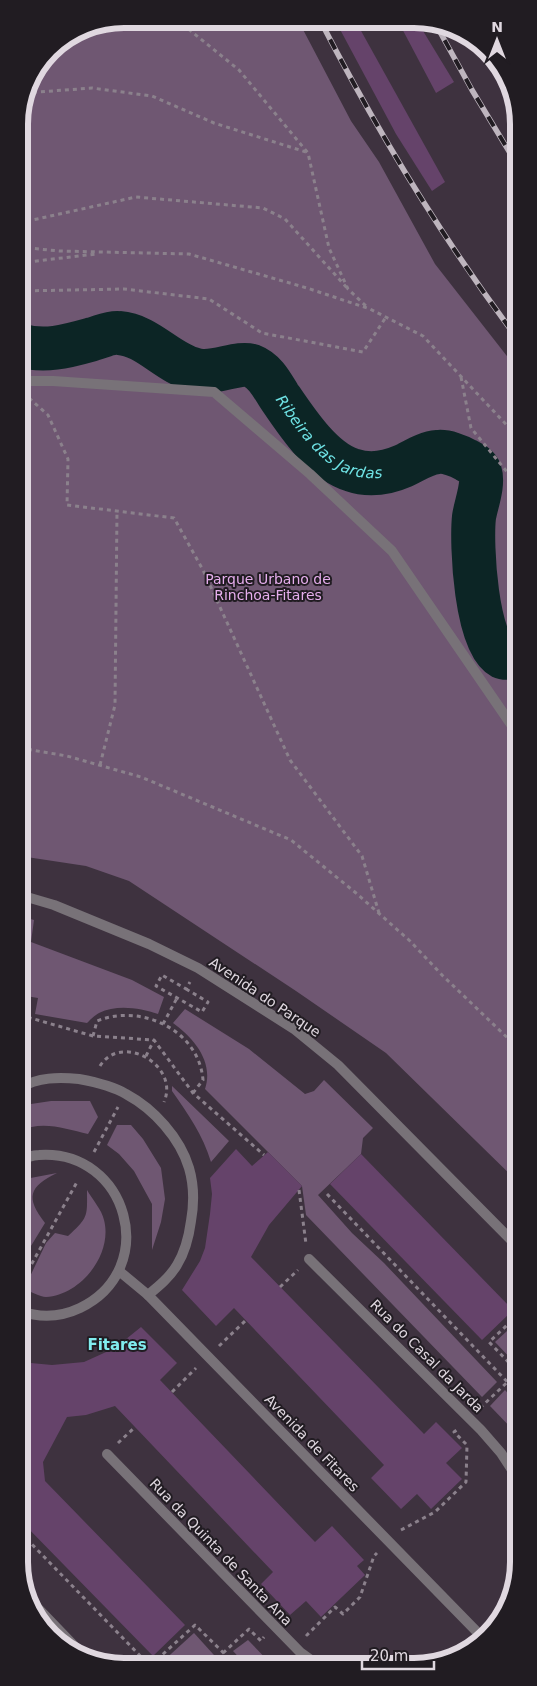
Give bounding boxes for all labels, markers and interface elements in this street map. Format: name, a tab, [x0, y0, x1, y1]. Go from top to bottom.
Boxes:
north arrow	[472, 15, 522, 65]
text: N	[491, 19, 503, 35]
water label: Ribeira das Jardas	[272, 392, 384, 482]
park label: Parque Urbano de Rinchoa-Fitares	[205, 571, 331, 603]
street label: Avenida do Parque	[206, 954, 324, 1040]
street label: Rua do Casal da Jarda	[367, 1296, 487, 1416]
district label: Fitares	[87, 1336, 147, 1354]
street label: Avenida de Fitares	[262, 1391, 362, 1495]
street label: Rua da Quinta de Santa Ana	[146, 1475, 296, 1629]
scale bar	[362, 1638, 434, 1670]
text: 20 m	[370, 1647, 408, 1665]

